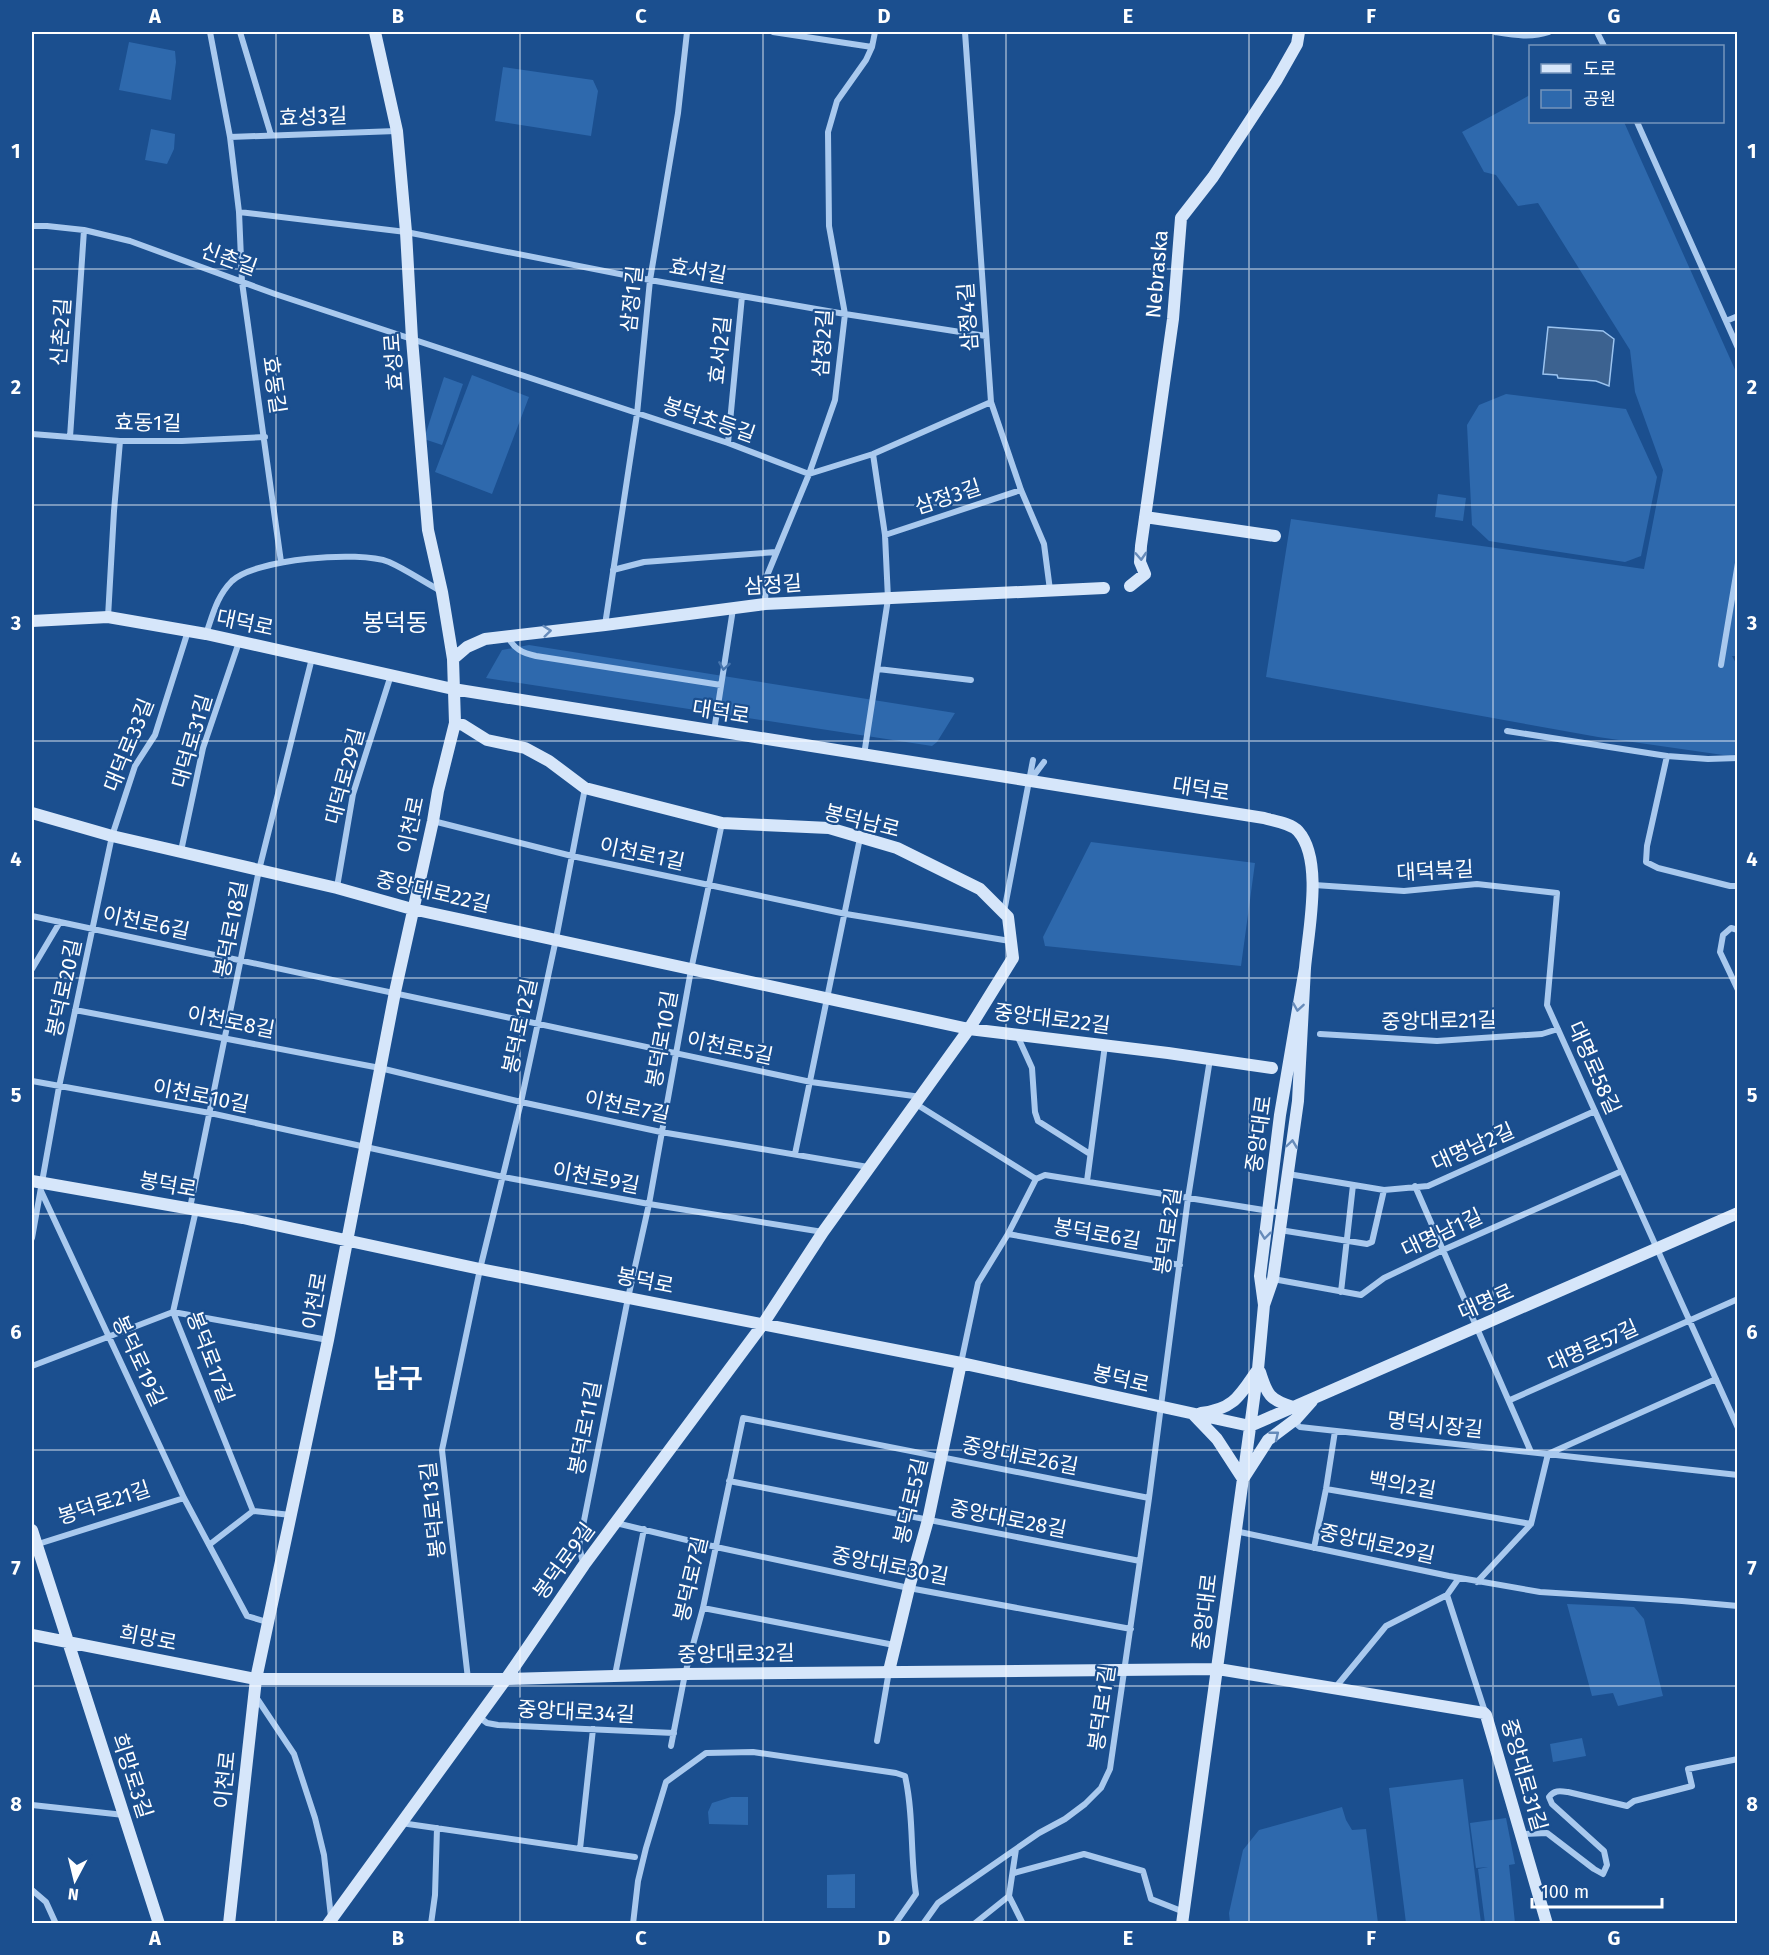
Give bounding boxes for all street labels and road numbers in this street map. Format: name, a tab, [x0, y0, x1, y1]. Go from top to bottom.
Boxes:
street label: 효성3길	[278, 103, 348, 131]
street label: Nebraska	[1140, 229, 1174, 319]
street label: 신촌길	[197, 237, 261, 281]
street label: 효서길	[667, 253, 729, 289]
street label: 삼정1길	[616, 264, 648, 334]
street label: 삼정4길	[953, 282, 983, 352]
street label: 신촌2길	[46, 297, 76, 367]
street label: 삼정2길	[808, 308, 838, 378]
street label: 효서2길	[703, 315, 737, 385]
street label: 효성로	[379, 332, 409, 392]
street label: 효동길	[257, 354, 291, 416]
street label: 봉덕초등길	[659, 392, 759, 448]
street label: 효동1길	[114, 409, 182, 437]
street label: 삼정3길	[911, 474, 985, 520]
street label: 삼정길	[743, 570, 803, 600]
street label: 대덕로	[214, 604, 276, 642]
street label: 대덕로31길	[166, 691, 218, 791]
street label: 대덕로33길	[99, 695, 159, 795]
street label: 대덕로	[690, 695, 752, 729]
street label: 대덕로29길	[320, 725, 370, 827]
street label: 대덕로	[1170, 772, 1232, 806]
street label: 이천로	[392, 794, 430, 856]
street label: 봉덕남로	[821, 799, 903, 843]
street label: 이천로1길	[597, 832, 687, 876]
street label: 대덕북길	[1396, 856, 1474, 886]
street label: 중앙대로22길	[373, 866, 493, 918]
street label: 봉덕로18길	[209, 878, 253, 980]
street label: 이천로6길	[100, 901, 192, 945]
street label: 봉덕로20길	[41, 937, 87, 1039]
street label: 봉덕로12길	[497, 976, 543, 1076]
street label: 봉덕로10길	[641, 988, 683, 1090]
street label: 중앙대로22길	[992, 999, 1112, 1039]
street label: 이천로8길	[185, 1001, 277, 1043]
street label: 중앙대로21길	[1381, 1007, 1497, 1035]
street label: 대명로58길	[1562, 1017, 1626, 1119]
street label: 이천로5길	[684, 1026, 776, 1070]
street label: 이천로10길	[150, 1074, 252, 1118]
street label: 이천로7길	[582, 1085, 672, 1129]
street label: 중앙대로	[1241, 1094, 1277, 1174]
street label: 대명남2길	[1428, 1117, 1518, 1177]
street label: 이천로9길	[550, 1157, 642, 1199]
street label: 봉덕로	[137, 1167, 199, 1203]
street label: 봉덕로2길	[1149, 1186, 1187, 1276]
street label: 대명남1길	[1397, 1203, 1487, 1263]
street label: 봉덕로6길	[1051, 1214, 1143, 1254]
street label: 봉덕로	[614, 1263, 676, 1299]
street label: 이천로	[297, 1270, 333, 1332]
street label: 대명로	[1454, 1278, 1518, 1326]
street label: 봉덕로17길	[181, 1308, 239, 1406]
street label: 봉덕로19길	[107, 1311, 171, 1411]
street label: 대명로57길	[1544, 1314, 1642, 1378]
street label: 봉덕로	[1090, 1360, 1152, 1398]
street label: 봉덕로11길	[563, 1379, 607, 1477]
street label: 명덕시장길	[1386, 1407, 1484, 1443]
street label: 중앙대로26길	[960, 1432, 1080, 1480]
street label: 봉덕로5길	[888, 1455, 934, 1547]
street label: 봉덕로13길	[415, 1460, 451, 1560]
street label: 백의2길	[1366, 1466, 1438, 1504]
street label: 봉덕로21길	[54, 1476, 154, 1530]
street label: 중앙대로28길	[947, 1495, 1069, 1543]
street label: 봉덕로9길	[528, 1518, 600, 1604]
street label: 중앙대로29길	[1317, 1519, 1437, 1569]
street label: 봉덕로7길	[669, 1534, 713, 1624]
street label: 중앙대로30길	[829, 1542, 951, 1590]
street label: 중앙대로	[1187, 1572, 1223, 1652]
street label: 희망로	[117, 1620, 179, 1656]
street label: 중앙대로32길	[677, 1640, 795, 1668]
street label: 봉덕로1길	[1083, 1663, 1121, 1753]
street label: 중앙대로34길	[516, 1696, 636, 1728]
street label: 중앙대로31길	[1496, 1716, 1552, 1834]
street label: 희망로3길	[106, 1730, 158, 1822]
street label: 이천로	[209, 1750, 241, 1810]

